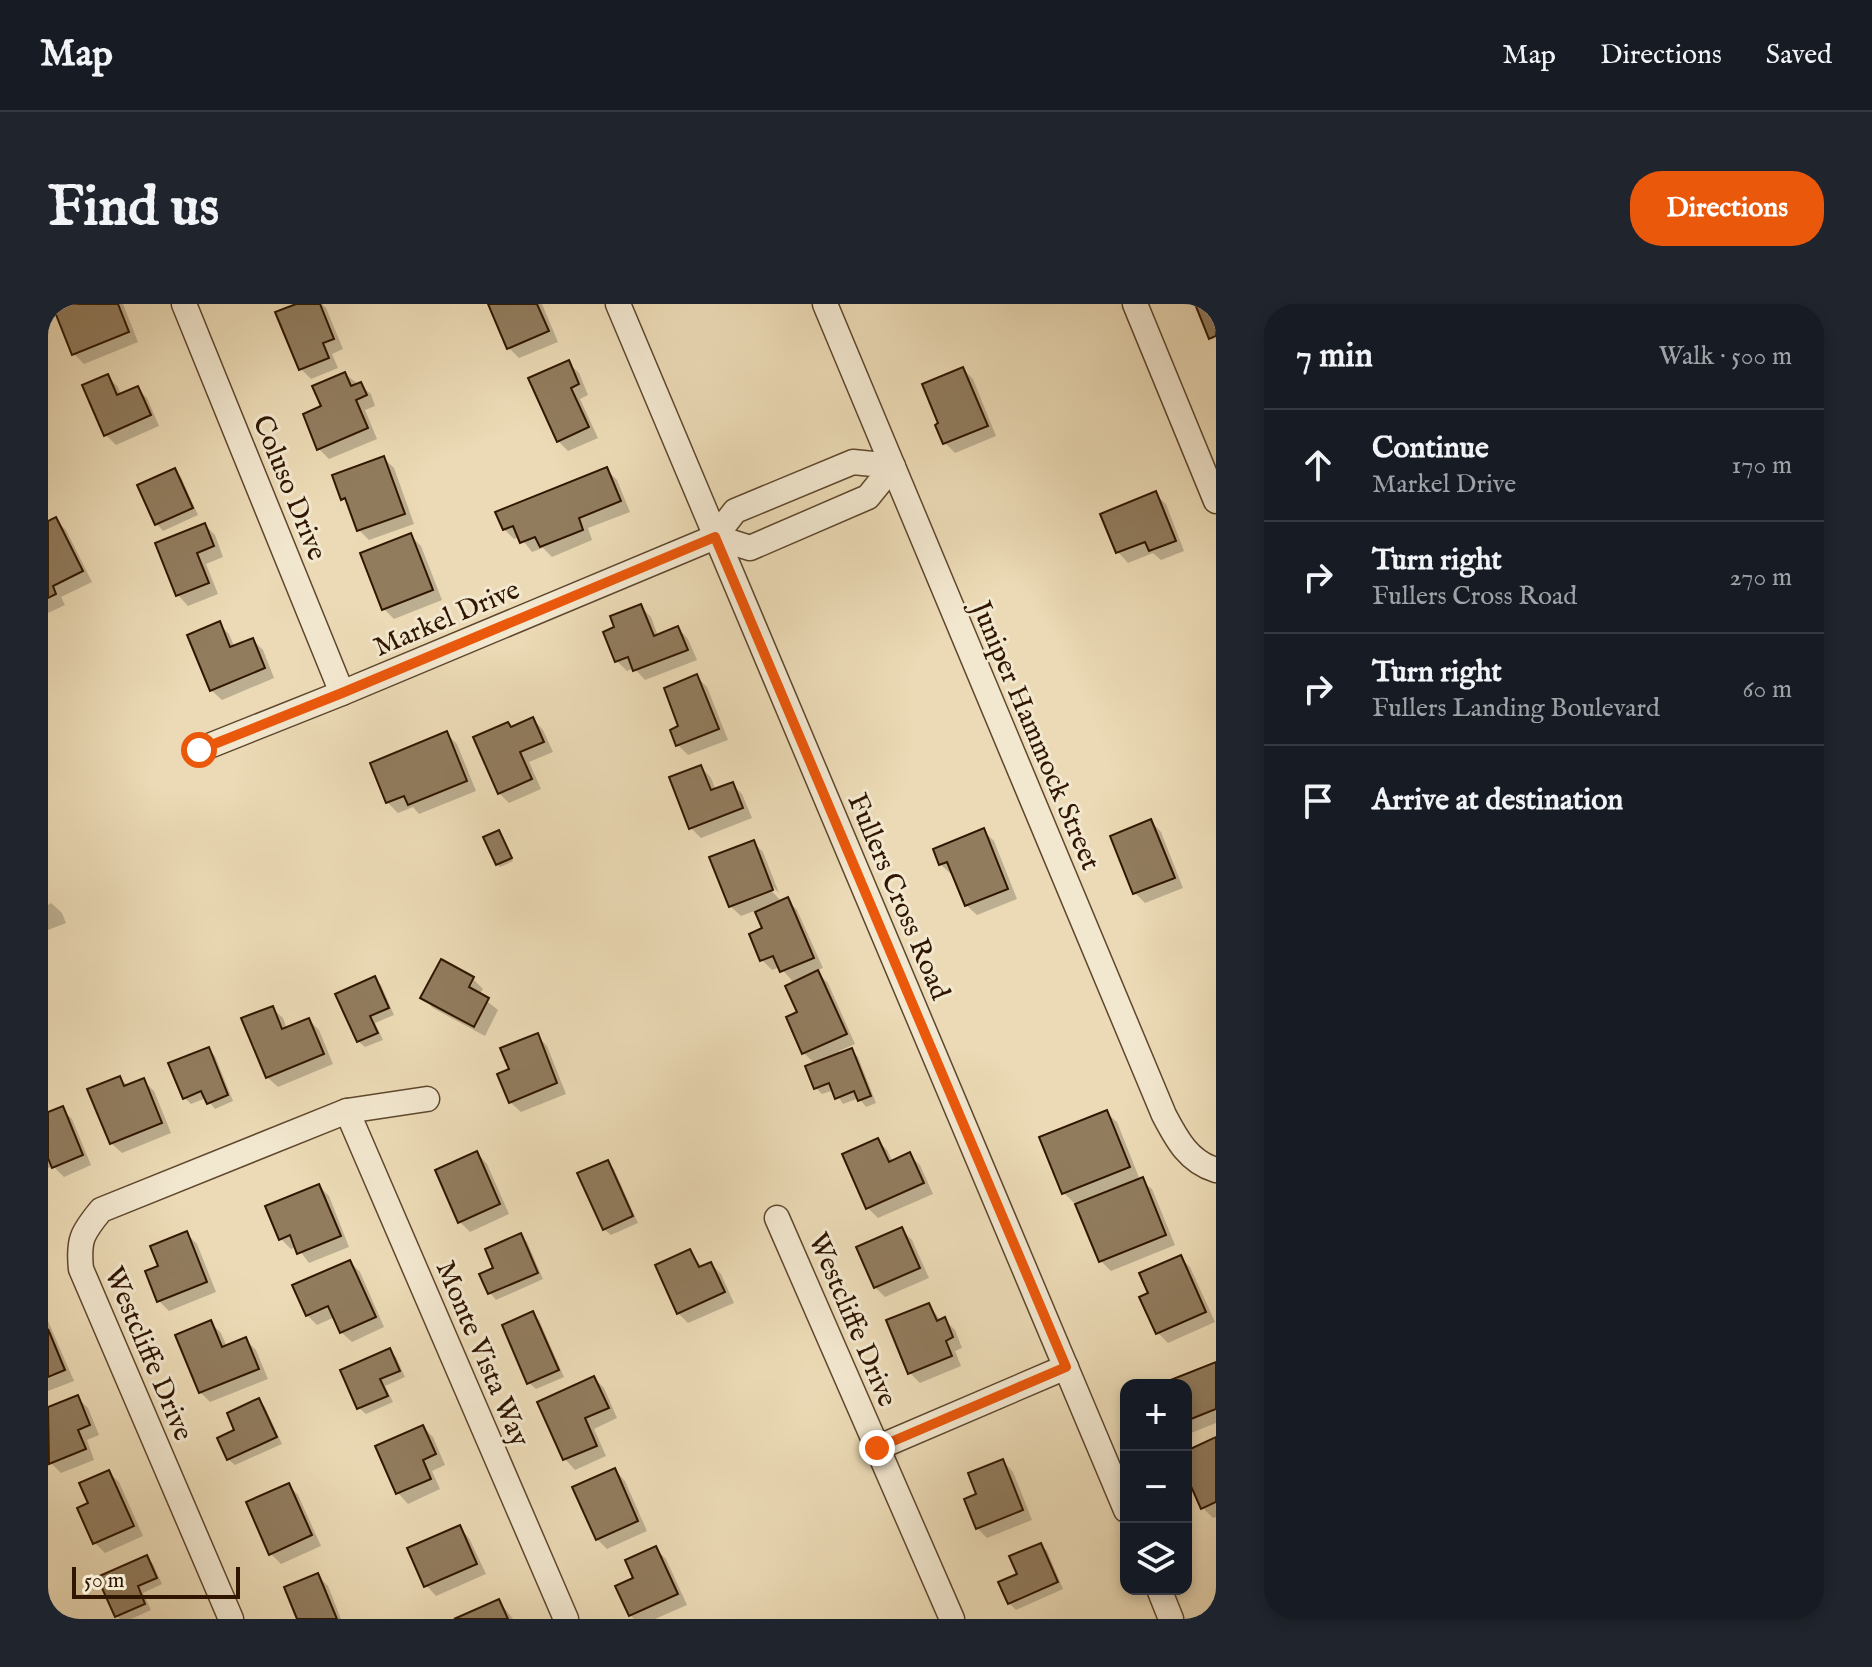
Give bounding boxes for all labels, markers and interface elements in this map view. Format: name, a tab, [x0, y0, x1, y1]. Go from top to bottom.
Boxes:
text: Map	[40, 31, 113, 79]
text: Map	[1502, 38, 1556, 73]
text: Directions	[1600, 38, 1722, 73]
text: Saved	[1766, 38, 1832, 73]
button: Directions	[1630, 171, 1824, 246]
text: Find us	[48, 173, 219, 244]
text: 7 min	[1296, 335, 1373, 378]
text: Walk · 500 m	[1659, 340, 1792, 373]
street label: Coluso Drive	[244, 410, 334, 566]
text: Continue	[1372, 430, 1489, 468]
icon: ahead	[1296, 443, 1340, 487]
text: 170 m	[1732, 449, 1792, 482]
text: Markel Drive	[1372, 468, 1516, 501]
text: Turn right	[1372, 542, 1502, 580]
icon: right	[1296, 555, 1340, 599]
text: 270 m	[1729, 561, 1792, 594]
street label: Markel Drive	[369, 573, 525, 666]
text: Fullers Cross Road	[1372, 580, 1577, 613]
street label: Juniper Hammock Street	[961, 593, 1107, 876]
text: Turn right	[1372, 654, 1502, 692]
icon: right	[1296, 667, 1340, 711]
text: 60 m	[1743, 673, 1792, 706]
text: Fullers Landing Boulevard	[1372, 692, 1660, 725]
route start	[181, 732, 217, 768]
icon: arrive	[1296, 779, 1340, 823]
text: Arrive at destination	[1372, 782, 1623, 820]
street label: Fullers Cross Road	[838, 789, 957, 1005]
street label: Westcliffe Drive	[799, 1228, 904, 1412]
street label: Monte Vista Way	[427, 1256, 537, 1452]
street label: Westcliffe Drive	[95, 1262, 200, 1446]
map controls	[1120, 1379, 1192, 1595]
button: +	[1120, 1379, 1192, 1451]
route end	[859, 1430, 895, 1466]
button: −	[1120, 1451, 1192, 1523]
button: layers	[1120, 1523, 1192, 1595]
scale bar	[72, 1563, 240, 1599]
text: 50 m	[84, 1567, 125, 1595]

